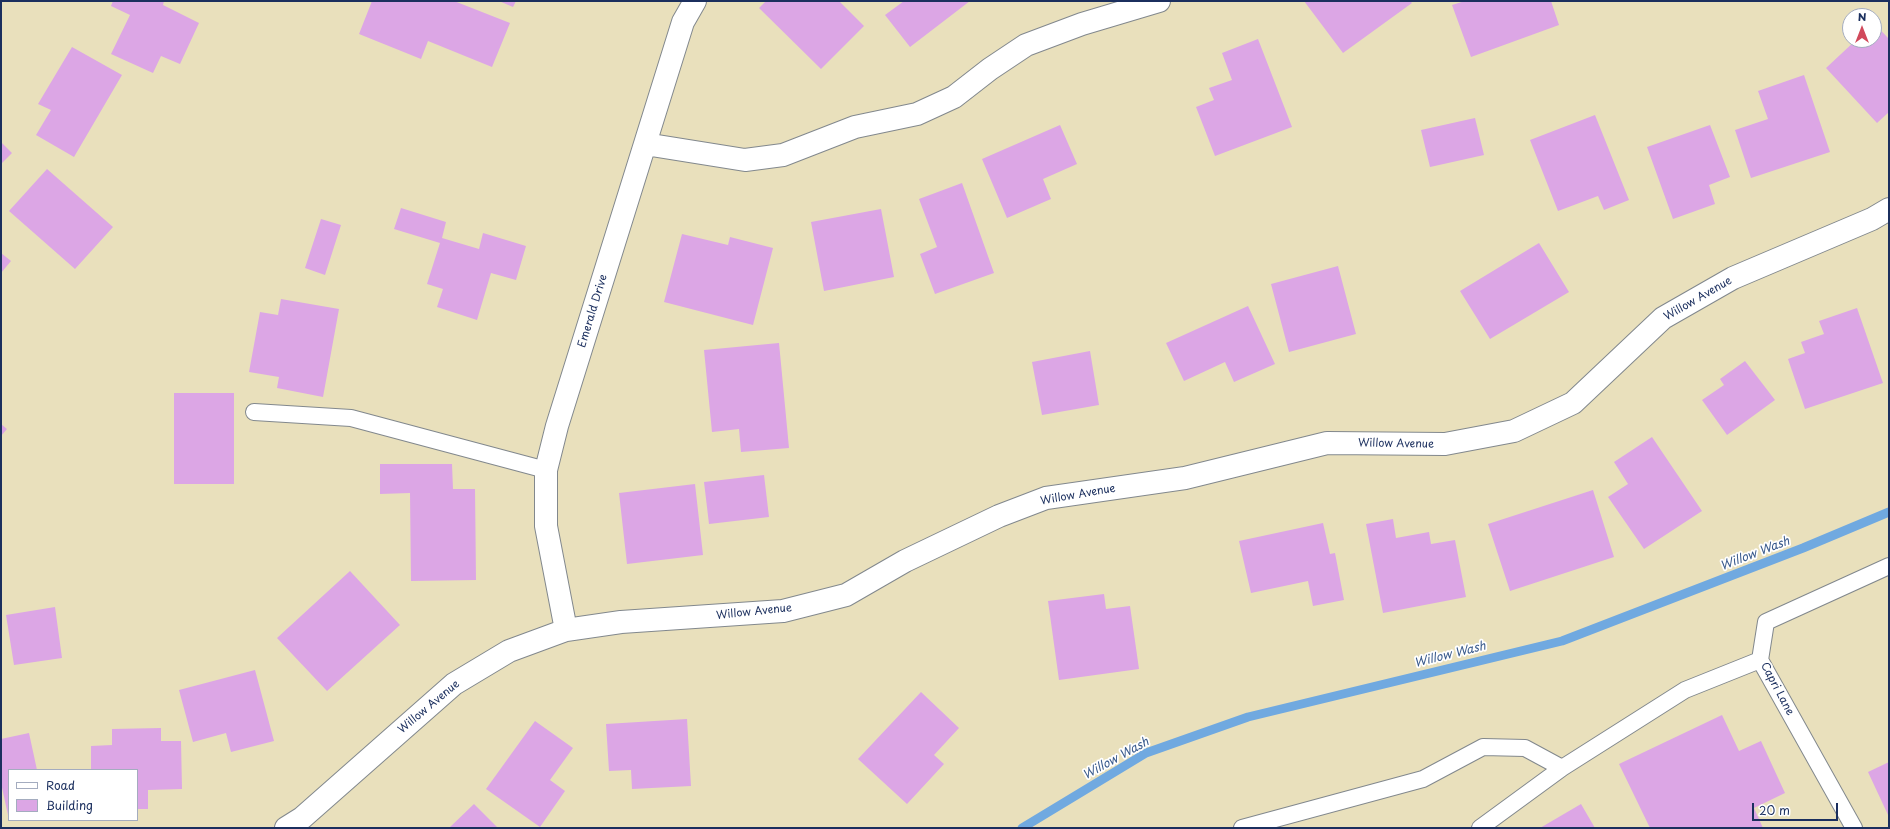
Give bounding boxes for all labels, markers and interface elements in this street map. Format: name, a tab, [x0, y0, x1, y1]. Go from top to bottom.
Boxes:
north arrow	[1842, 8, 1882, 48]
text: N	[1858, 8, 1866, 25]
street label: Emerald Drive	[576, 273, 610, 349]
street label: Willow Avenue	[1662, 274, 1734, 324]
street label: Willow Avenue	[1358, 437, 1434, 451]
street label: Willow Avenue	[1039, 482, 1117, 508]
water label: Willow Wash	[1718, 534, 1792, 574]
street label: Willow Avenue	[716, 601, 792, 623]
water label: Willow Wash	[1413, 639, 1487, 671]
street label: Capri Lane	[1757, 660, 1797, 718]
street label: Willow Avenue	[396, 678, 462, 736]
water label: Willow Wash	[1081, 735, 1151, 783]
legend	[8, 769, 138, 821]
text: Road	[46, 776, 75, 794]
scale bar	[1754, 795, 1840, 821]
text: Building	[46, 796, 93, 814]
text: 20 m	[1759, 801, 1790, 819]

